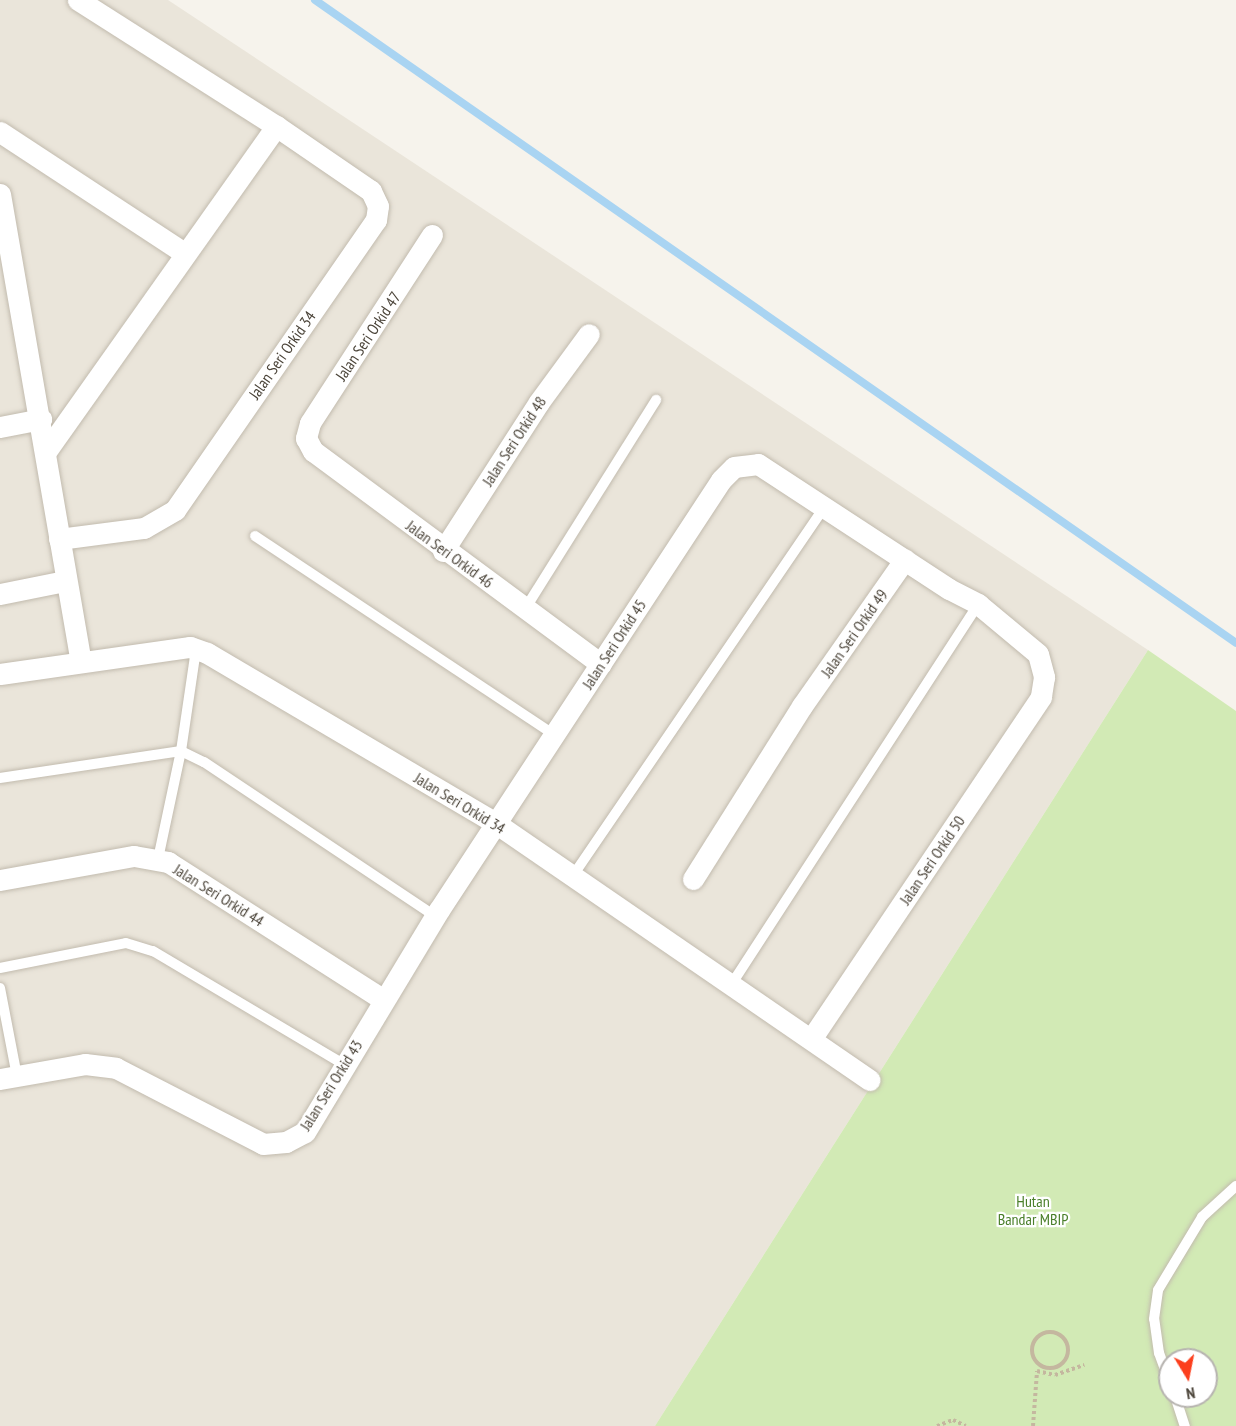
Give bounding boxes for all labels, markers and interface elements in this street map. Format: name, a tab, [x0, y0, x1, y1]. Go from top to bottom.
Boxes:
street label: Jalan Seri Orkid 47	[331, 288, 405, 384]
street label: Jalan Seri Orkid 34	[245, 307, 319, 403]
street label: Jalan Seri Orkid 48	[478, 393, 550, 489]
street label: Jalan Seri Orkid 46	[403, 516, 497, 592]
street label: Jalan Seri Orkid 49	[817, 585, 891, 681]
street label: Jalan Seri Orkid 45	[578, 596, 650, 692]
street label: Jalan Seri Orkid 34	[411, 768, 509, 838]
street label: Jalan Seri Orkid 50	[895, 812, 969, 908]
street label: Jalan Seri Orkid 44	[170, 860, 268, 930]
street label: Jalan Seri Orkid 43	[296, 1036, 366, 1134]
park label: Hutan Bandar MBIP	[998, 1191, 1068, 1229]
north arrow	[1158, 1348, 1218, 1408]
text: N	[1185, 1383, 1197, 1404]

